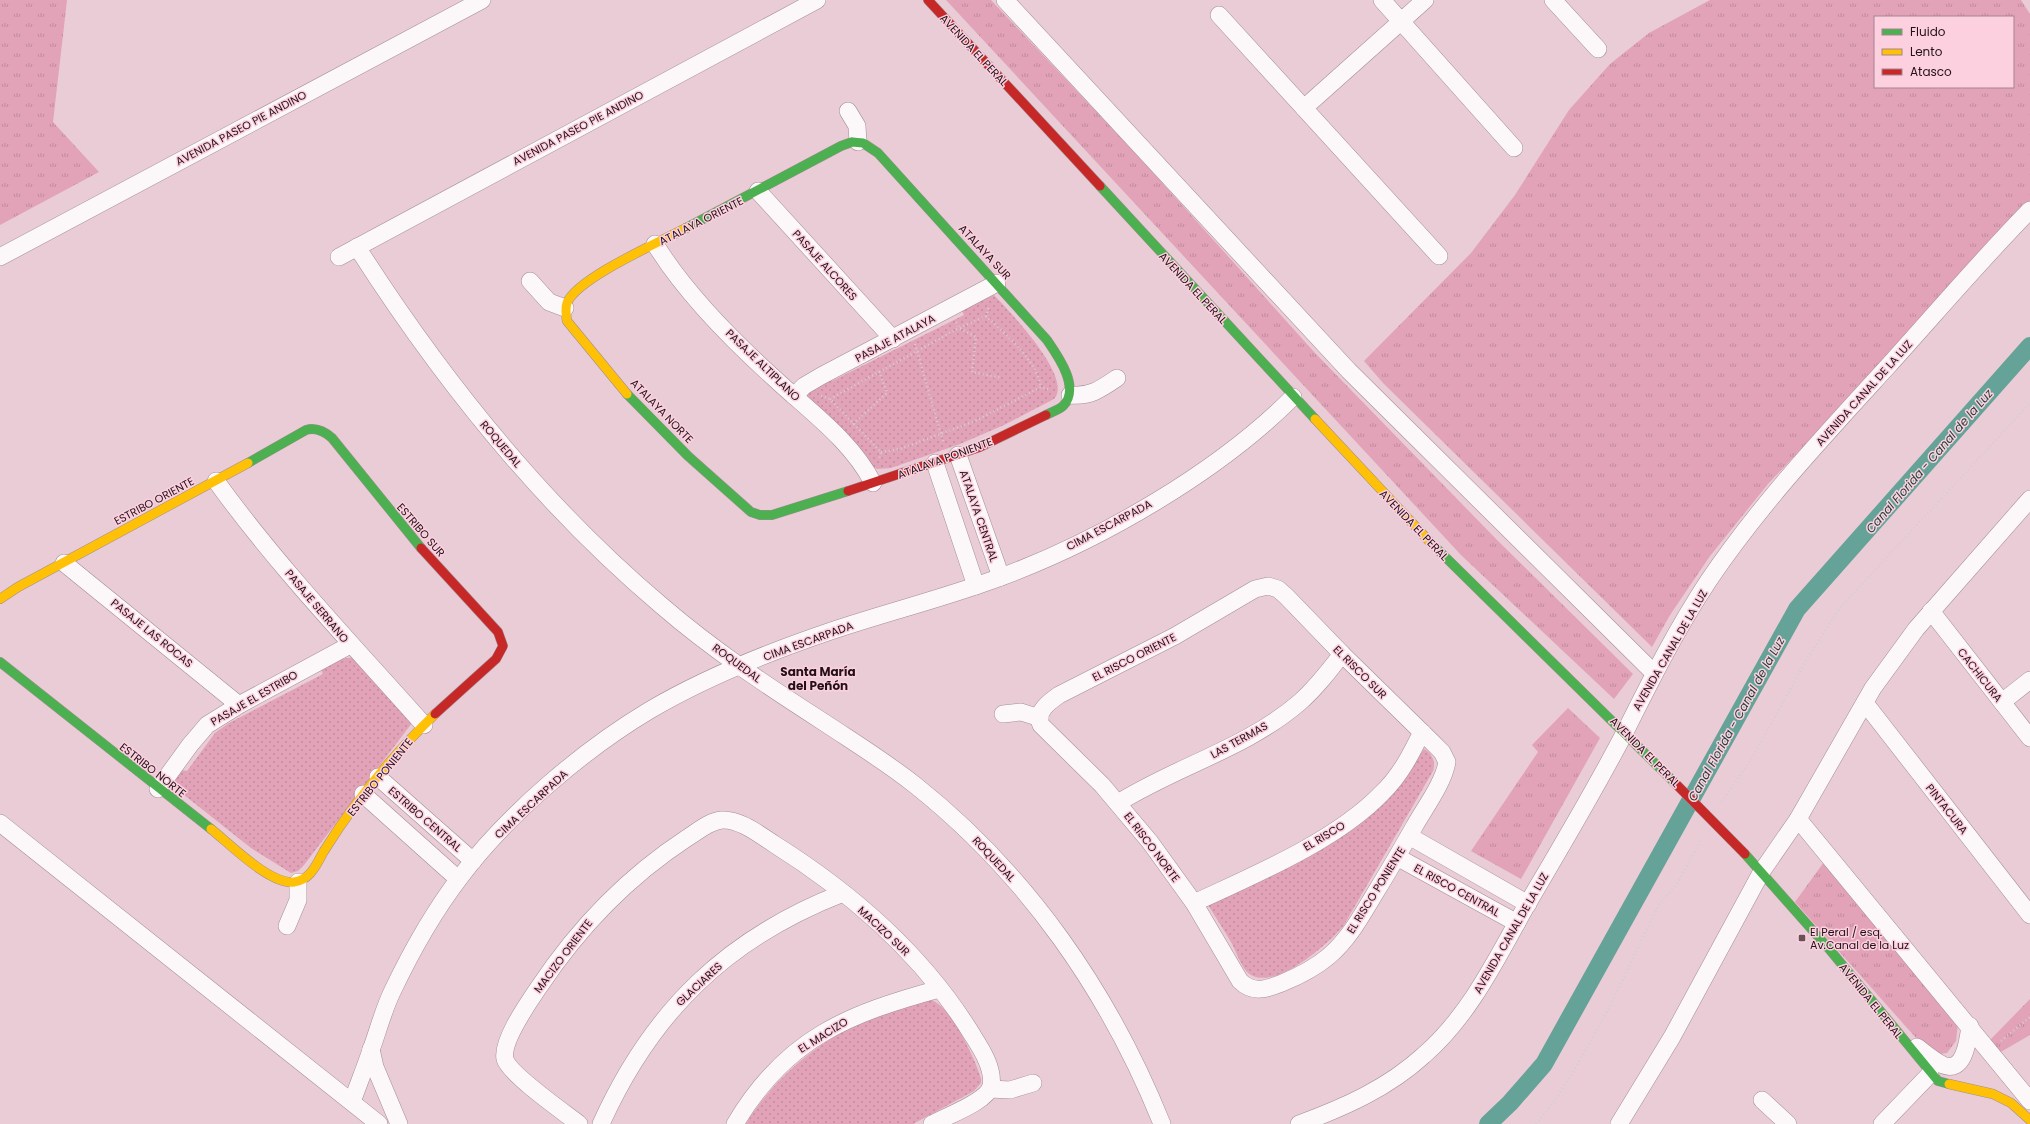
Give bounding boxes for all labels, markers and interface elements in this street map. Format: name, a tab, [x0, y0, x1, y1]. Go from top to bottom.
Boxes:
street label: AVENIDA EL PERAL	[936, 10, 1012, 90]
legend	[1874, 16, 2014, 88]
text: Fluido	[1910, 23, 1946, 40]
text: Lento	[1910, 43, 1943, 60]
text: Atasco	[1910, 63, 1952, 80]
street label: AVENIDA PASEO PIE ANDINO	[173, 86, 310, 169]
street label: AVENIDA PASEO PIE ANDINO	[510, 86, 647, 169]
street label: ATALAYA ORIENTE	[656, 193, 746, 249]
street label: ATALAYA SUR	[955, 221, 1015, 283]
street label: PASAJE ALCORES	[789, 226, 861, 304]
street label: AVENIDA EL PERAL	[1155, 248, 1231, 328]
street label: PASAJE ATALAYA	[852, 310, 938, 366]
street label: PASAJE ALTIPLANO	[722, 325, 804, 405]
street label: AVENIDA CANAL DE LA LUZ	[1812, 337, 1916, 449]
street label: ATALAYA NORTE	[627, 375, 697, 447]
water label: Canal Florida - Canal de la Luz	[1862, 385, 1997, 537]
street label: ROQUEDAL	[477, 417, 526, 471]
street label: ATALAYA PONIENTE	[895, 433, 995, 483]
street label: ATALAYA CENTRAL	[956, 468, 1002, 564]
street label: ESTRIBO ORIENTE	[111, 473, 197, 529]
street label: AVENIDA EL PERAL	[1376, 486, 1452, 564]
street label: CIMA ESCARPADA	[1063, 495, 1155, 554]
street label: ESTRIBO SUR	[393, 500, 449, 561]
street label: PASAJE SERRANO	[282, 566, 353, 646]
street label: AVENIDA CANAL DE LA LUZ	[1629, 586, 1711, 713]
street label: PASAJE LAS ROCAS	[108, 595, 196, 671]
street label: CIMA ESCARPADA	[761, 617, 856, 665]
street label: EL RISCO ORIENTE	[1089, 629, 1179, 685]
water label: Canal Florida - Canal de la Luz	[1684, 633, 1789, 804]
street label: ROQUEDAL	[709, 640, 765, 686]
street label: EL RISCO SUR	[1330, 642, 1391, 703]
street label: CACHICURA	[1954, 645, 2007, 706]
district label: Santa María del Peñón	[780, 663, 856, 694]
street label: PASAJE EL ESTRIBO	[207, 666, 301, 729]
street label: AVENIDA EL PERAL	[1606, 713, 1684, 791]
street label: LAS TERMAS	[1207, 718, 1271, 762]
street label: ESTRIBO PONIENTE	[344, 735, 416, 819]
street label: ESTRIBO NORTE	[116, 739, 190, 801]
street label: CIMA ESCARPADA	[491, 765, 572, 842]
street label: PINTACURA	[1922, 780, 1972, 838]
street label: ESTRIBO CENTRAL	[385, 783, 465, 856]
street label: EL RISCO NORTE	[1120, 809, 1184, 885]
street label: EL RISCO	[1300, 817, 1348, 855]
street label: ROQUEDAL	[969, 833, 1019, 885]
street label: EL RISCO PONIENTE	[1343, 843, 1409, 937]
street label: EL RISCO CENTRAL	[1411, 860, 1503, 920]
street label: AVENIDA CANAL DE LA LUZ	[1470, 869, 1552, 996]
street label: MACIZO SUR	[854, 903, 914, 960]
street label: MACIZO ORIENTE	[530, 916, 596, 996]
place label: El Peral / esq. Av.Canal de la Luz	[1810, 924, 1909, 953]
marker: El Peral / esq. Av.Canal de la Luz	[1797, 933, 1807, 943]
street label: GLACIARES	[672, 958, 726, 1010]
street label: AVENIDA EL PERAL	[1835, 960, 1907, 1042]
street label: EL MACIZO	[795, 1013, 851, 1057]

